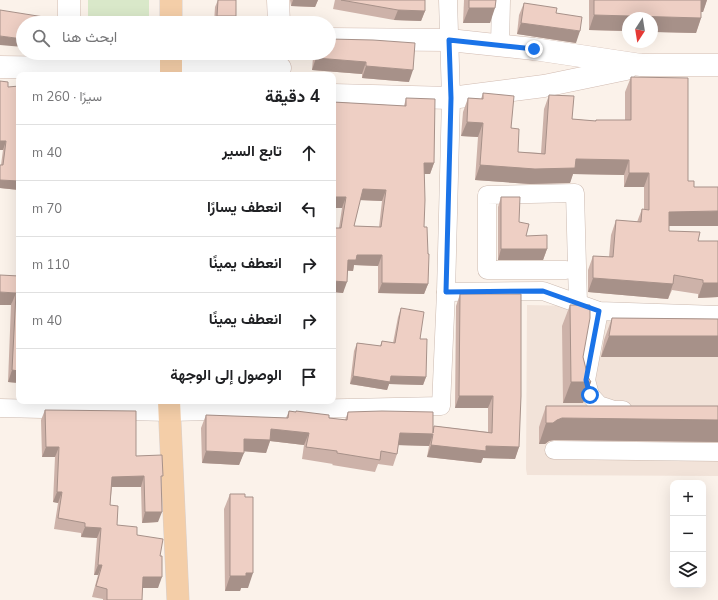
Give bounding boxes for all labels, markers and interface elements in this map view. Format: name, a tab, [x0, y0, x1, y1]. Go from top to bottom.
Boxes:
north arrow	[622, 12, 658, 48]
search box	[16, 16, 336, 60]
icon: search	[30, 27, 52, 49]
text: ابحث هنا	[62, 27, 117, 47]
route end	[525, 40, 543, 58]
text: 4 دقيقة	[265, 85, 320, 108]
text: سيرًا · 260 m	[32, 88, 102, 106]
text: تابع السير	[222, 141, 282, 161]
icon: ahead	[298, 142, 320, 164]
text: 40 m	[32, 144, 62, 162]
text: انعطف يسارًا	[207, 197, 282, 217]
icon: left	[298, 198, 320, 220]
text: 70 m	[32, 200, 62, 218]
text: انعطف يمينًا	[209, 253, 282, 273]
icon: right	[298, 254, 320, 276]
text: 110 m	[32, 256, 70, 274]
text: انعطف يمينًا	[209, 309, 282, 329]
icon: right	[298, 310, 320, 332]
text: 40 m	[32, 312, 62, 330]
text: الوصول إلى الوجهة	[170, 365, 282, 385]
icon: arrive	[298, 366, 320, 388]
route start	[581, 386, 599, 404]
map controls	[670, 480, 706, 588]
button: +	[670, 480, 706, 516]
button: −	[670, 516, 706, 552]
button: layers	[670, 552, 706, 588]

